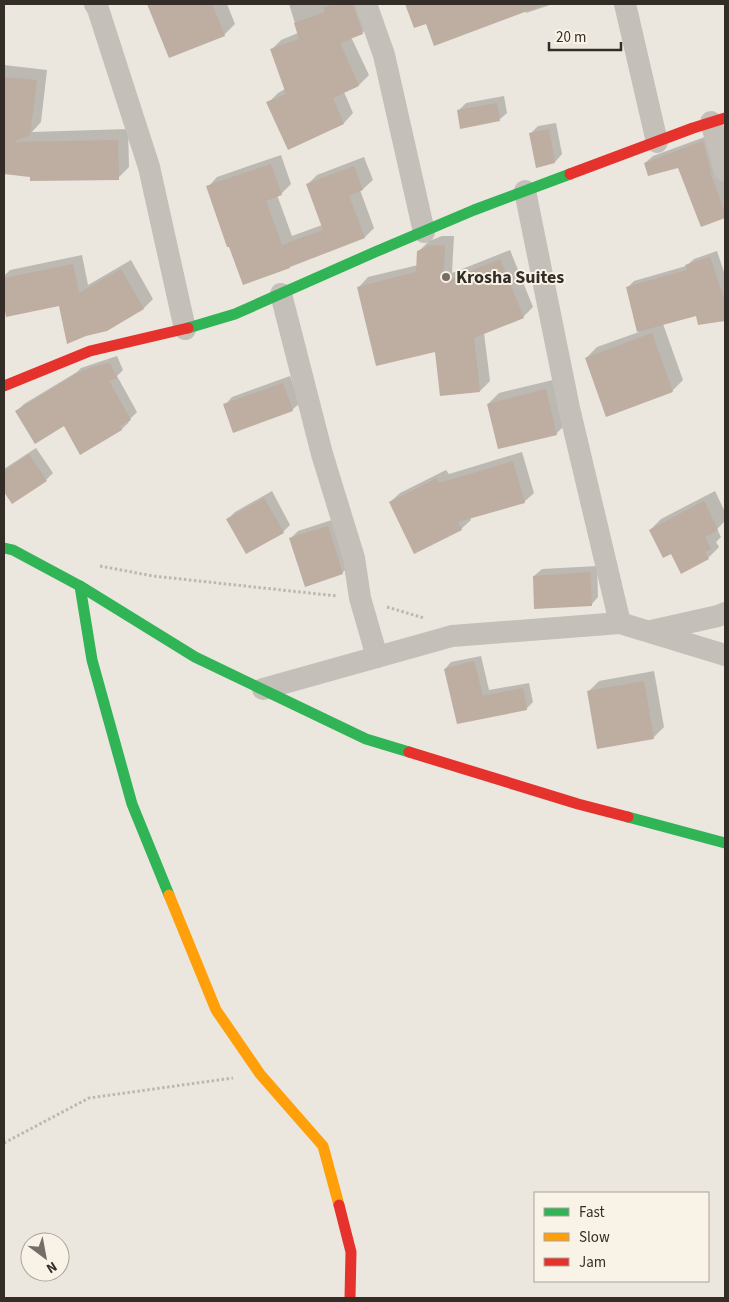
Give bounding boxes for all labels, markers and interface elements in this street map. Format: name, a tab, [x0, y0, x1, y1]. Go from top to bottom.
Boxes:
scale bar	[549, 20, 622, 52]
text: 20 m	[556, 27, 586, 48]
place label: Krosha Suites	[456, 265, 564, 290]
marker: Krosha Suites	[440, 271, 452, 283]
legend	[534, 1192, 709, 1282]
text: Fast	[579, 1202, 605, 1223]
text: Slow	[579, 1227, 610, 1248]
north arrow	[20, 1232, 70, 1282]
text: Jam	[579, 1252, 606, 1273]
text: N	[42, 1256, 61, 1278]

